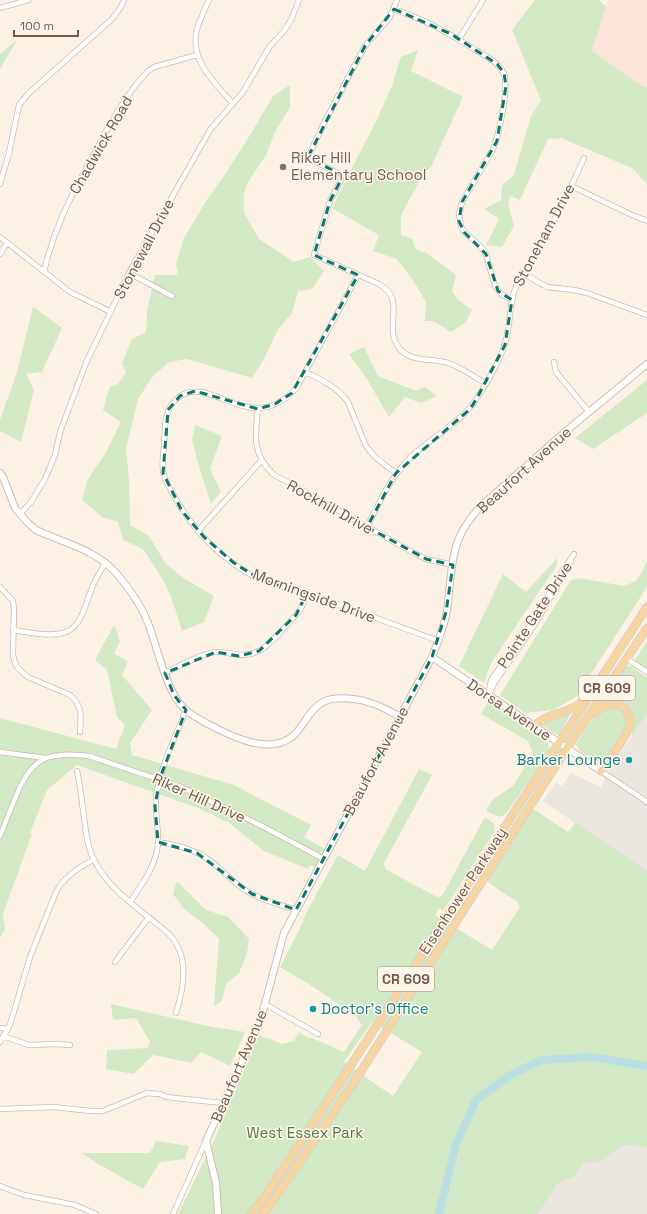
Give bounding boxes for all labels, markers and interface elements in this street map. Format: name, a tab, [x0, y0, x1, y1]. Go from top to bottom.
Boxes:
scale bar	[14, 12, 78, 38]
text: 100 m	[20, 18, 54, 34]
street label: Chadwick Road	[65, 92, 136, 197]
place label: Riker Hill Elementary School	[291, 148, 427, 184]
marker: Riker Hill Elementary School	[278, 162, 288, 172]
street label: Stoneham Drive	[508, 180, 579, 289]
street label: Stonewall Drive	[109, 195, 178, 302]
street label: Beaufort Avenue	[472, 422, 575, 517]
street label: Rockhill Drive	[284, 475, 377, 538]
street label: Pointe Gate Drive	[493, 558, 576, 672]
street label: Morningside Drive	[250, 564, 378, 627]
street label: Dorsa Avenue	[463, 674, 555, 745]
road number: CR 609	[579, 676, 635, 700]
street label: Beaufort Avenue	[339, 703, 412, 819]
place label: Barker Lounge	[516, 750, 621, 769]
marker: Barker Lounge	[624, 755, 634, 765]
street label: Riker Hill Drive	[150, 769, 249, 827]
street label: Eisenhower Parkway	[414, 824, 511, 958]
road number: CR 609	[378, 967, 434, 991]
place label: Doctor's Office	[321, 999, 429, 1018]
marker: Doctor's Office	[308, 1004, 318, 1014]
street label: Beaufort Avenue	[206, 1006, 271, 1125]
park label: West Essex Park	[247, 1123, 363, 1142]

